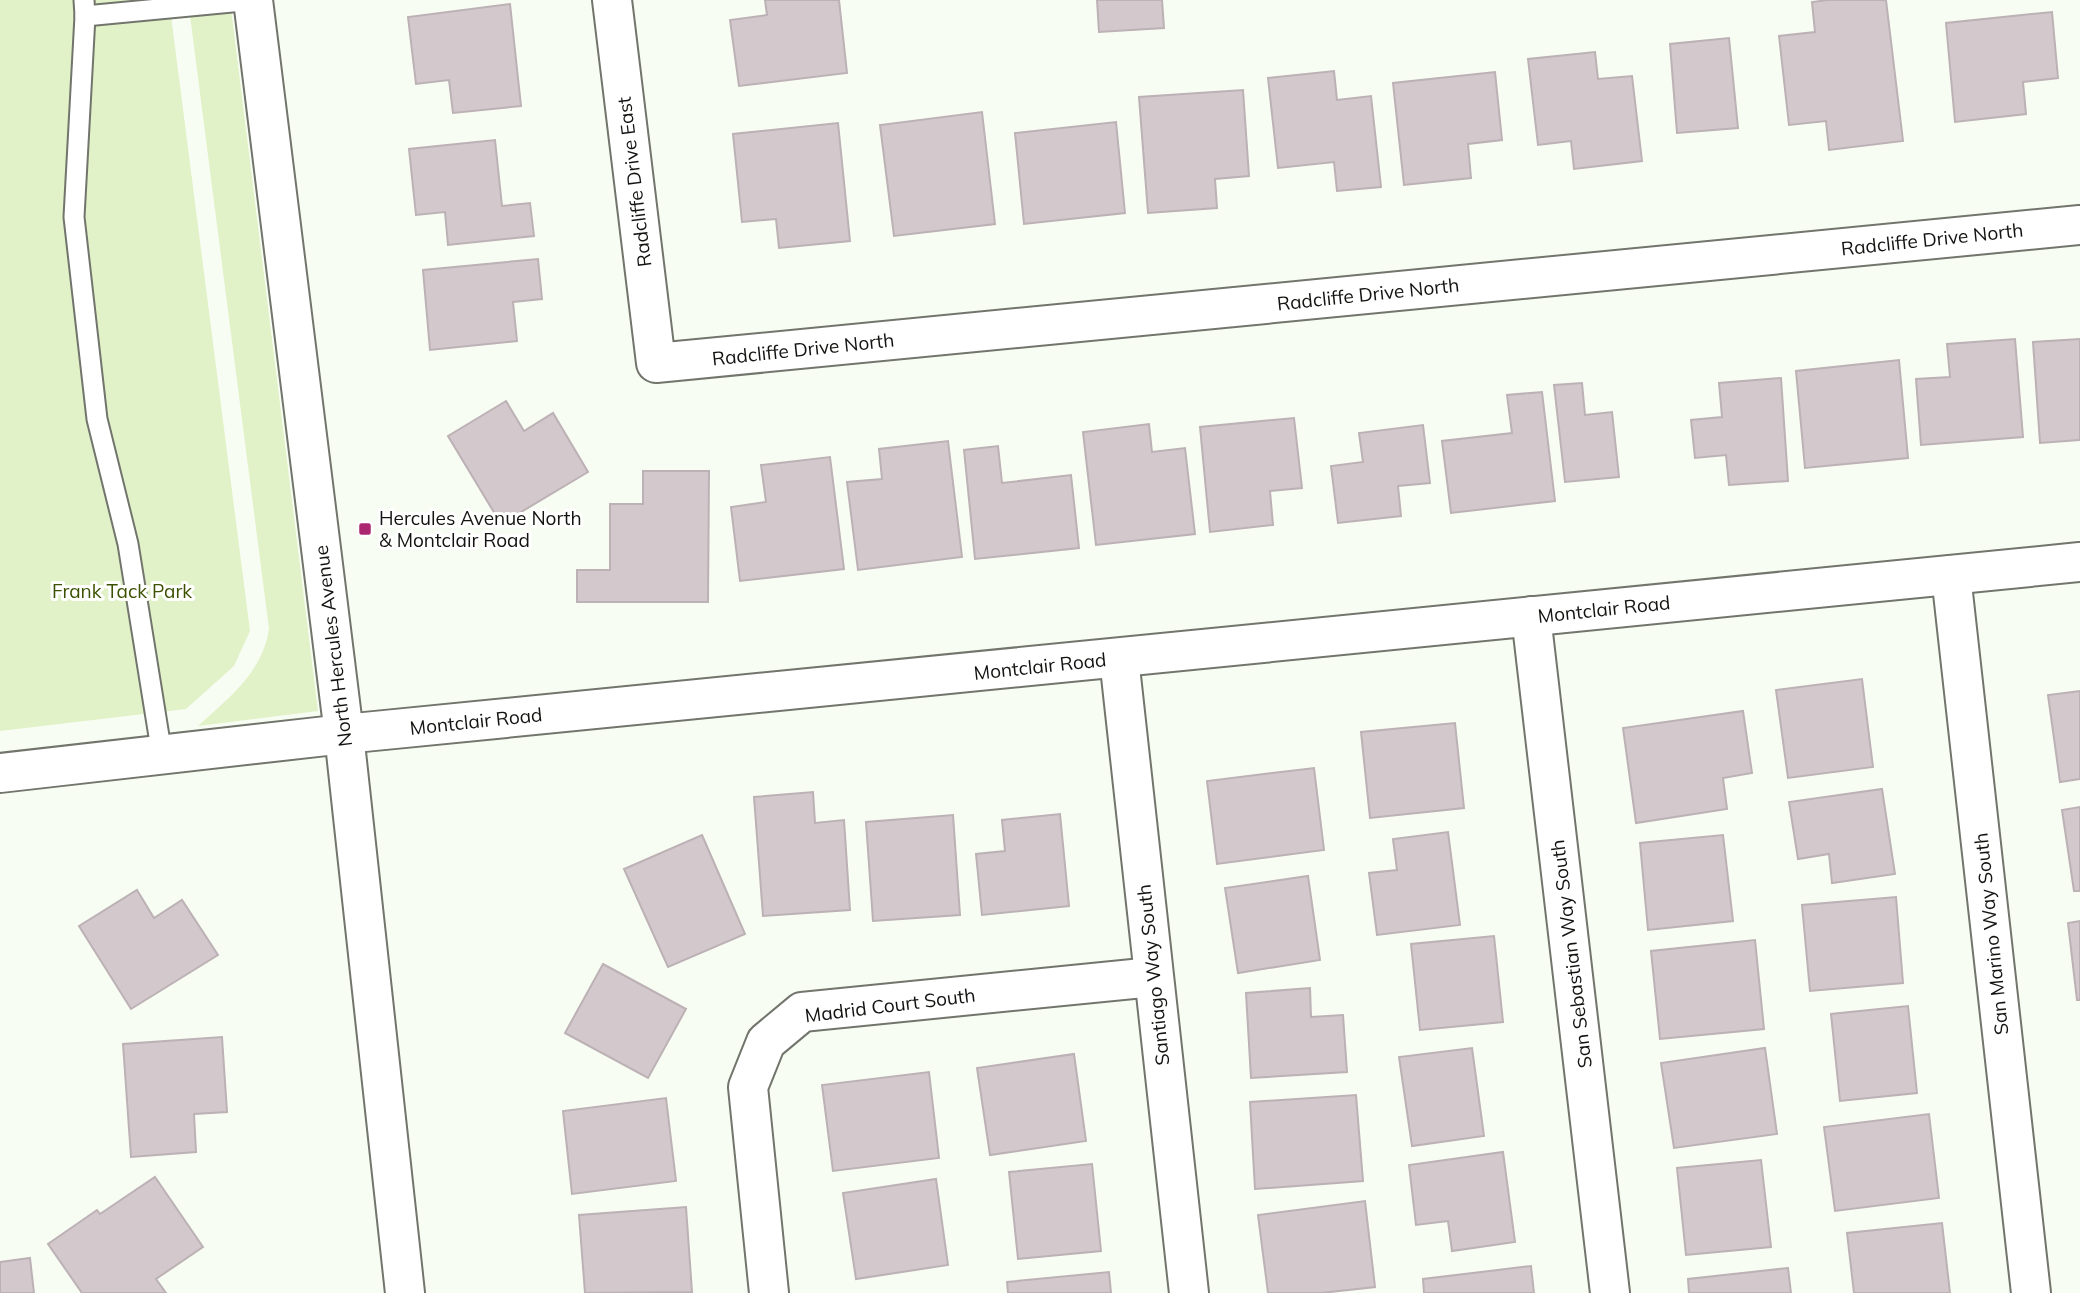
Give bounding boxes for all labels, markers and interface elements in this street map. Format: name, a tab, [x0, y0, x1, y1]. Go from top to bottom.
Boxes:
street label: Radcliffe Drive East	[612, 95, 656, 268]
street label: Radcliffe Drive North	[1840, 218, 2024, 260]
street label: Radcliffe Drive North	[1276, 273, 1460, 315]
street label: Radcliffe Drive North	[711, 328, 895, 370]
place label: Hercules Avenue North & Montclair Road	[379, 506, 582, 552]
marker: Hercules Avenue North & Montclair Road	[357, 521, 373, 537]
street label: North Hercules Avenue	[309, 544, 357, 748]
park label: Frank Tack Park	[52, 579, 192, 603]
street label: Montclair Road	[1537, 590, 1671, 628]
street label: Montclair Road	[973, 647, 1107, 685]
street label: Montclair Road	[409, 702, 543, 740]
street label: San Marino Way South	[1968, 832, 2014, 1036]
street label: San Sebastian Way South	[1545, 838, 1597, 1070]
street label: Santiago Way South	[1132, 883, 1174, 1067]
street label: Madrid Court South	[803, 983, 977, 1027]

